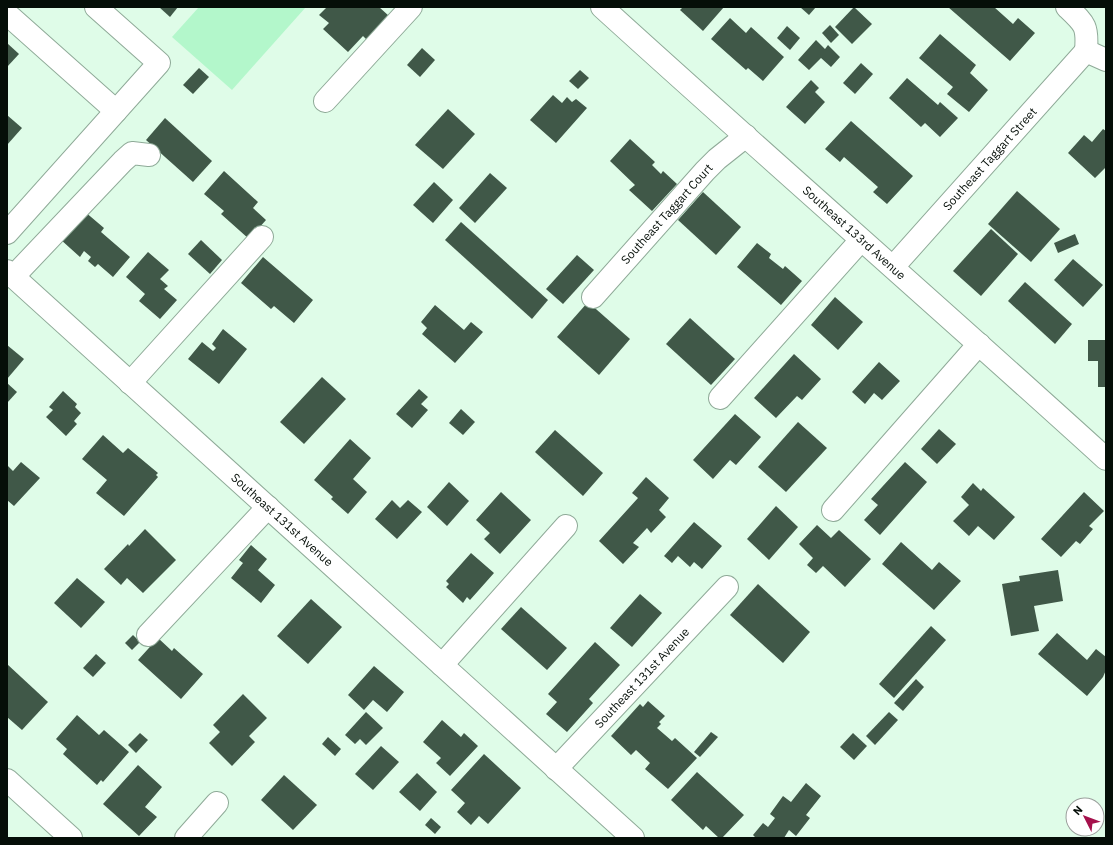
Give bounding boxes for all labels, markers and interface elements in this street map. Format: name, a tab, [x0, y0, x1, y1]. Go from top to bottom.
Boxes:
street label: Southeast Taggart Street	[939, 104, 1040, 213]
street label: Southeast Taggart Court	[618, 160, 716, 267]
street label: Southeast 133rd Avenue	[800, 183, 909, 283]
street label: Southeast 131st Avenue	[228, 470, 337, 570]
street label: Southeast 131st Avenue	[591, 624, 692, 731]
north arrow	[1065, 797, 1105, 837]
text: N	[1070, 803, 1085, 818]

